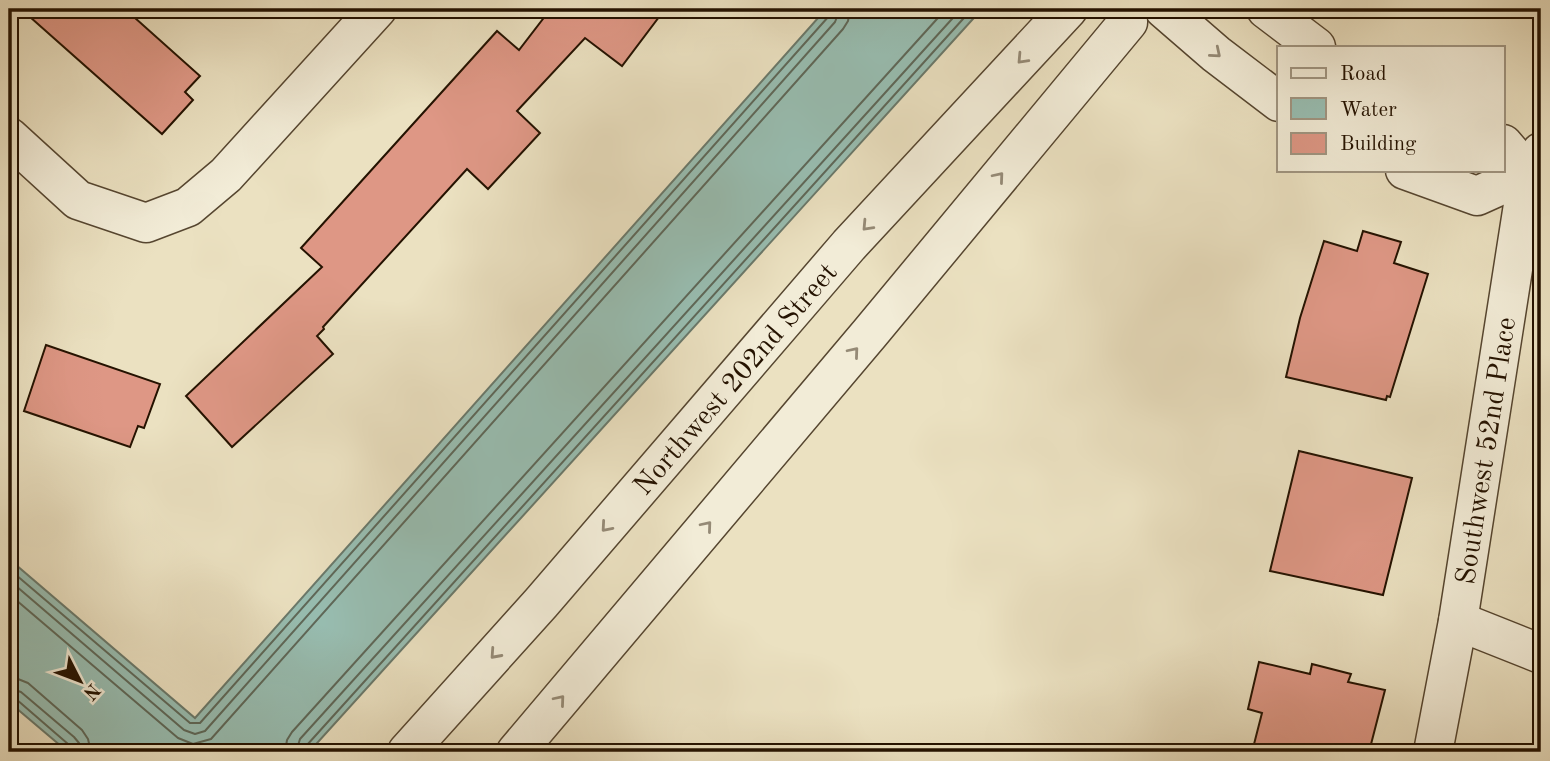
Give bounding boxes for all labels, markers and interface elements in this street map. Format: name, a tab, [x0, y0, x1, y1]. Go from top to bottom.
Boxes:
one-way arrow	[1208, 45, 1220, 58]
legend	[1277, 46, 1504, 172]
one-way arrow	[1018, 51, 1030, 64]
text: Road	[1340, 64, 1387, 85]
text: Water	[1340, 100, 1397, 121]
text: Building	[1340, 134, 1417, 155]
one-way arrow	[991, 173, 1003, 186]
one-way arrow	[863, 218, 875, 231]
street label: Northwest 202nd Street	[630, 259, 844, 501]
street label: Southwest 52nd Place	[1453, 315, 1522, 586]
one-way arrow	[846, 348, 858, 361]
one-way arrow	[602, 519, 614, 532]
one-way arrow	[699, 522, 711, 535]
north arrow	[46, 646, 116, 716]
one-way arrow	[491, 646, 503, 659]
text: N	[79, 679, 103, 703]
one-way arrow	[552, 695, 564, 708]

